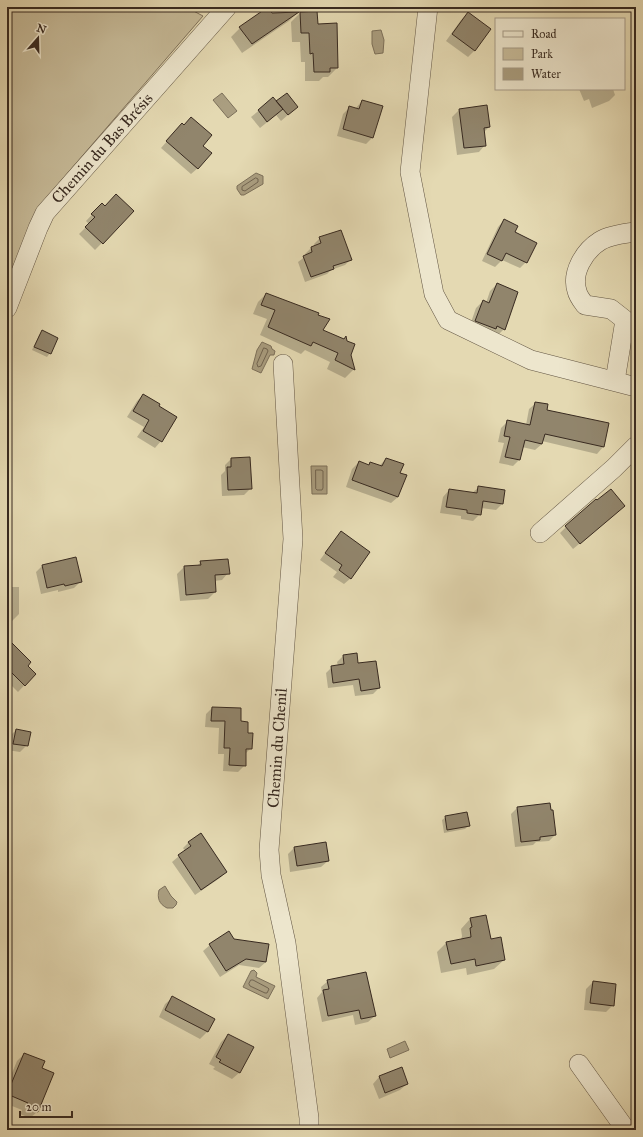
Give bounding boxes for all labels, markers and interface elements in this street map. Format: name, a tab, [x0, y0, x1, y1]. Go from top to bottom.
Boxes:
north arrow	[18, 18, 58, 58]
legend	[495, 18, 625, 90]
text: N	[35, 21, 48, 37]
text: Road	[531, 27, 557, 41]
text: Park	[531, 47, 553, 61]
text: Water	[531, 67, 561, 81]
street label: Chemin du Bas Brésis	[47, 89, 157, 207]
street label: Chemin du Chenil	[263, 687, 291, 809]
scale bar	[20, 1093, 72, 1119]
text: 20 m	[26, 1100, 52, 1114]

